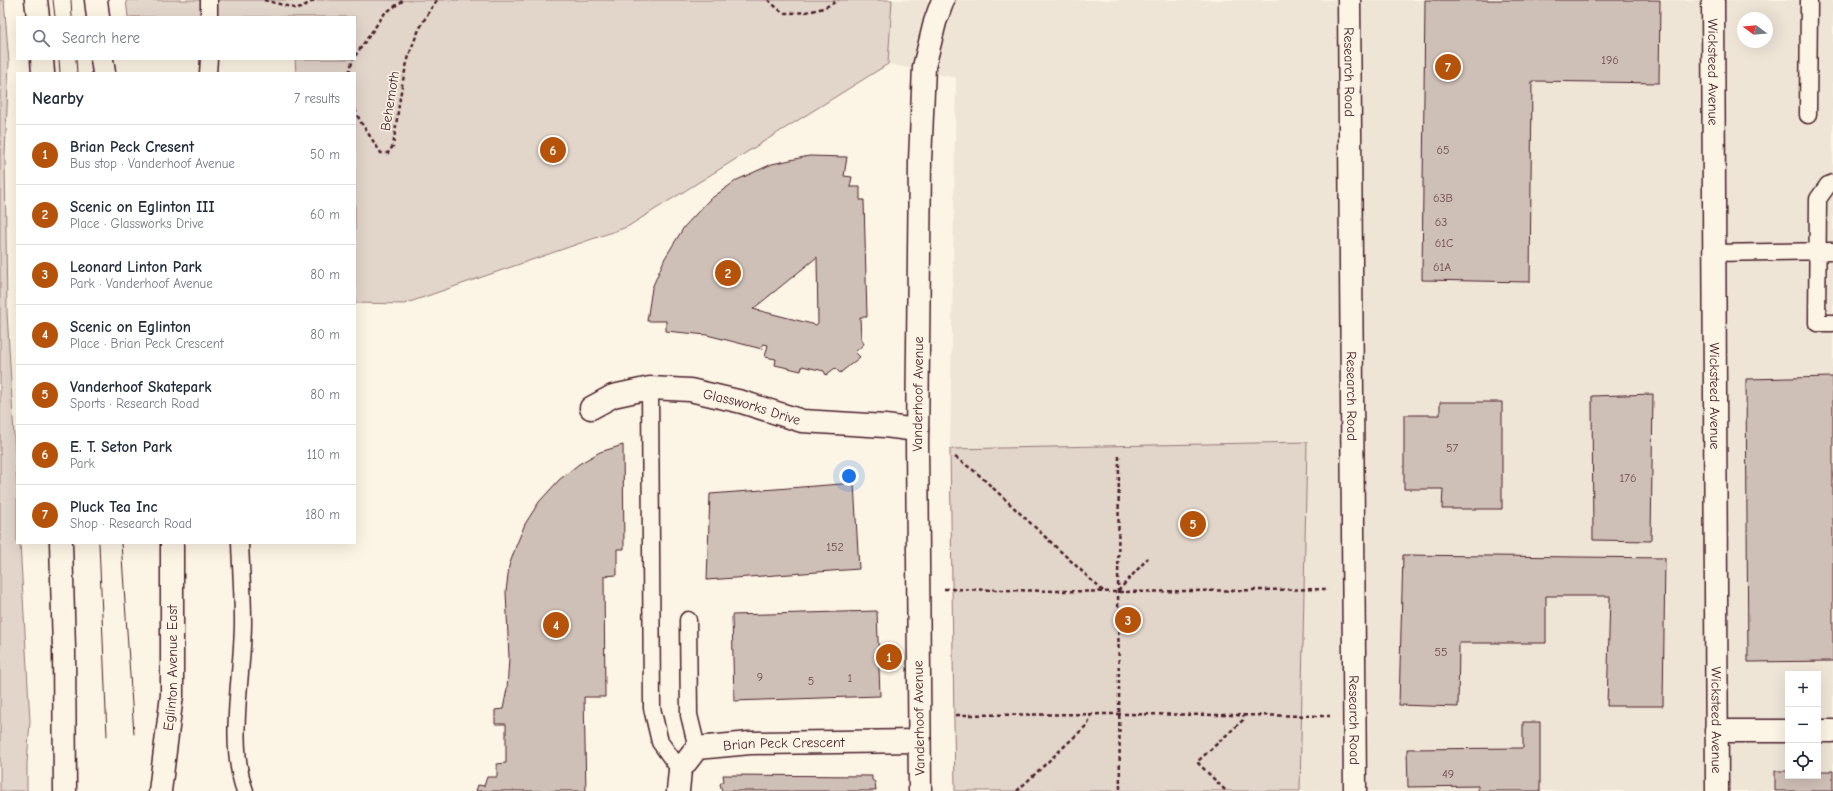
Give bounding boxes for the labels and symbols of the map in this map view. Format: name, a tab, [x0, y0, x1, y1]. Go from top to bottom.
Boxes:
north arrow	[1737, 12, 1773, 48]
street label: Wicksteed Avenue	[1705, 18, 1722, 126]
street label: Research Road	[1341, 27, 1358, 117]
pin: 7	[1435, 52, 1461, 82]
house number: 196	[1601, 53, 1619, 67]
street label: Behemoth	[377, 70, 403, 132]
pin: 6	[540, 135, 566, 165]
house number: 65	[1436, 143, 1450, 157]
house number: 63B	[1433, 191, 1453, 205]
house number: 63	[1435, 215, 1447, 229]
house number: 61C	[1435, 236, 1453, 250]
pin: 2	[715, 258, 741, 288]
house number: 61A	[1433, 260, 1451, 274]
street label: Vanderhoof Avenue	[908, 336, 927, 452]
street label: Wicksteed Avenue	[1706, 342, 1724, 450]
street label: Research Road	[1343, 351, 1361, 441]
street label: Glassworks Drive	[701, 385, 803, 429]
house number: 57	[1446, 441, 1458, 455]
your location	[839, 466, 859, 486]
house number: 176	[1620, 471, 1636, 485]
pin: 5	[1180, 509, 1206, 539]
house number: 152	[826, 540, 844, 554]
street label: Eglinton Avenue East	[159, 604, 181, 732]
pin: 3	[1115, 605, 1141, 635]
pin: 4	[543, 610, 569, 640]
pin: 1	[876, 642, 902, 672]
house number: 55	[1434, 645, 1448, 659]
street label: Vanderhoof Avenue	[909, 660, 929, 776]
street label: Wicksteed Avenue	[1708, 666, 1725, 774]
house number: 9	[757, 670, 763, 684]
house number: 1	[848, 671, 853, 685]
house number: 5	[808, 674, 814, 688]
street label: Research Road	[1346, 675, 1363, 765]
street label: Brian Peck Crescent	[722, 733, 846, 754]
house number: 49	[1442, 767, 1454, 781]

